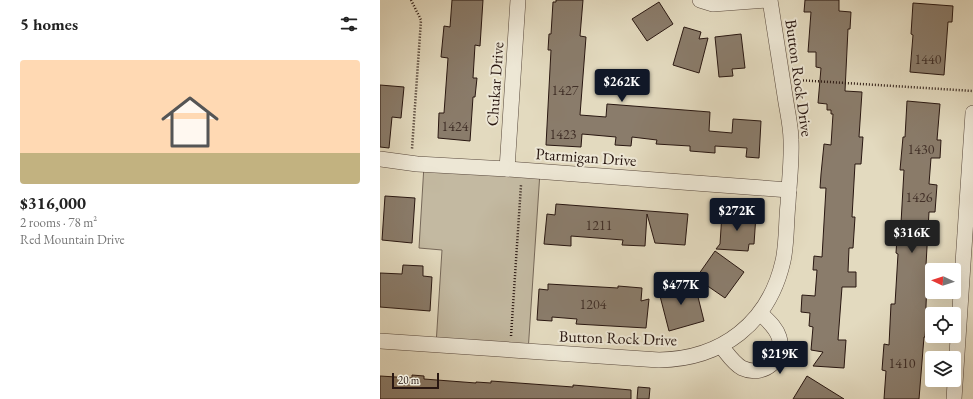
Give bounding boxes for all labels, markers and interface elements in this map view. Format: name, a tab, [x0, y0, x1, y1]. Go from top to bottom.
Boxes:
text: 5 homes	[20, 13, 78, 35]
icon: filters	[338, 13, 360, 35]
street label: Button Rock Drive	[780, 18, 818, 138]
street label: Chukar Drive	[482, 41, 508, 127]
house number: 1440	[915, 50, 942, 68]
pin: $262K	[594, 69, 650, 103]
text: $262K	[604, 73, 640, 90]
house number: 1427	[552, 81, 579, 99]
icon: home	[154, 86, 226, 158]
house number: 1424	[442, 117, 469, 135]
house number: 1423	[550, 125, 577, 143]
house number: 1430	[908, 140, 935, 158]
street label: Ptarmigan Drive	[535, 143, 637, 171]
house number: 1426	[906, 188, 933, 206]
text: $316,000	[20, 192, 86, 214]
pin: $272K	[709, 198, 765, 232]
text: $272K	[719, 202, 755, 219]
text: 2 rooms · 78 m²	[20, 214, 97, 231]
house number: 1211	[586, 216, 612, 234]
pin: $316K	[884, 220, 940, 254]
text: $316K	[894, 224, 930, 241]
text: Red Mountain Drive	[20, 231, 125, 248]
north arrow	[925, 263, 961, 299]
map controls	[925, 263, 961, 387]
pin: $477K	[653, 272, 709, 306]
text: $477K	[663, 276, 699, 293]
house number: 1204	[580, 295, 607, 313]
button: locate	[925, 307, 961, 343]
street label: Button Rock Drive	[559, 325, 677, 351]
pin: $219K	[752, 341, 808, 375]
text: $219K	[762, 345, 798, 362]
button: layers	[925, 351, 961, 387]
house number: 1410	[889, 354, 916, 372]
scale bar	[392, 371, 439, 390]
text: 20 m	[398, 373, 419, 387]

